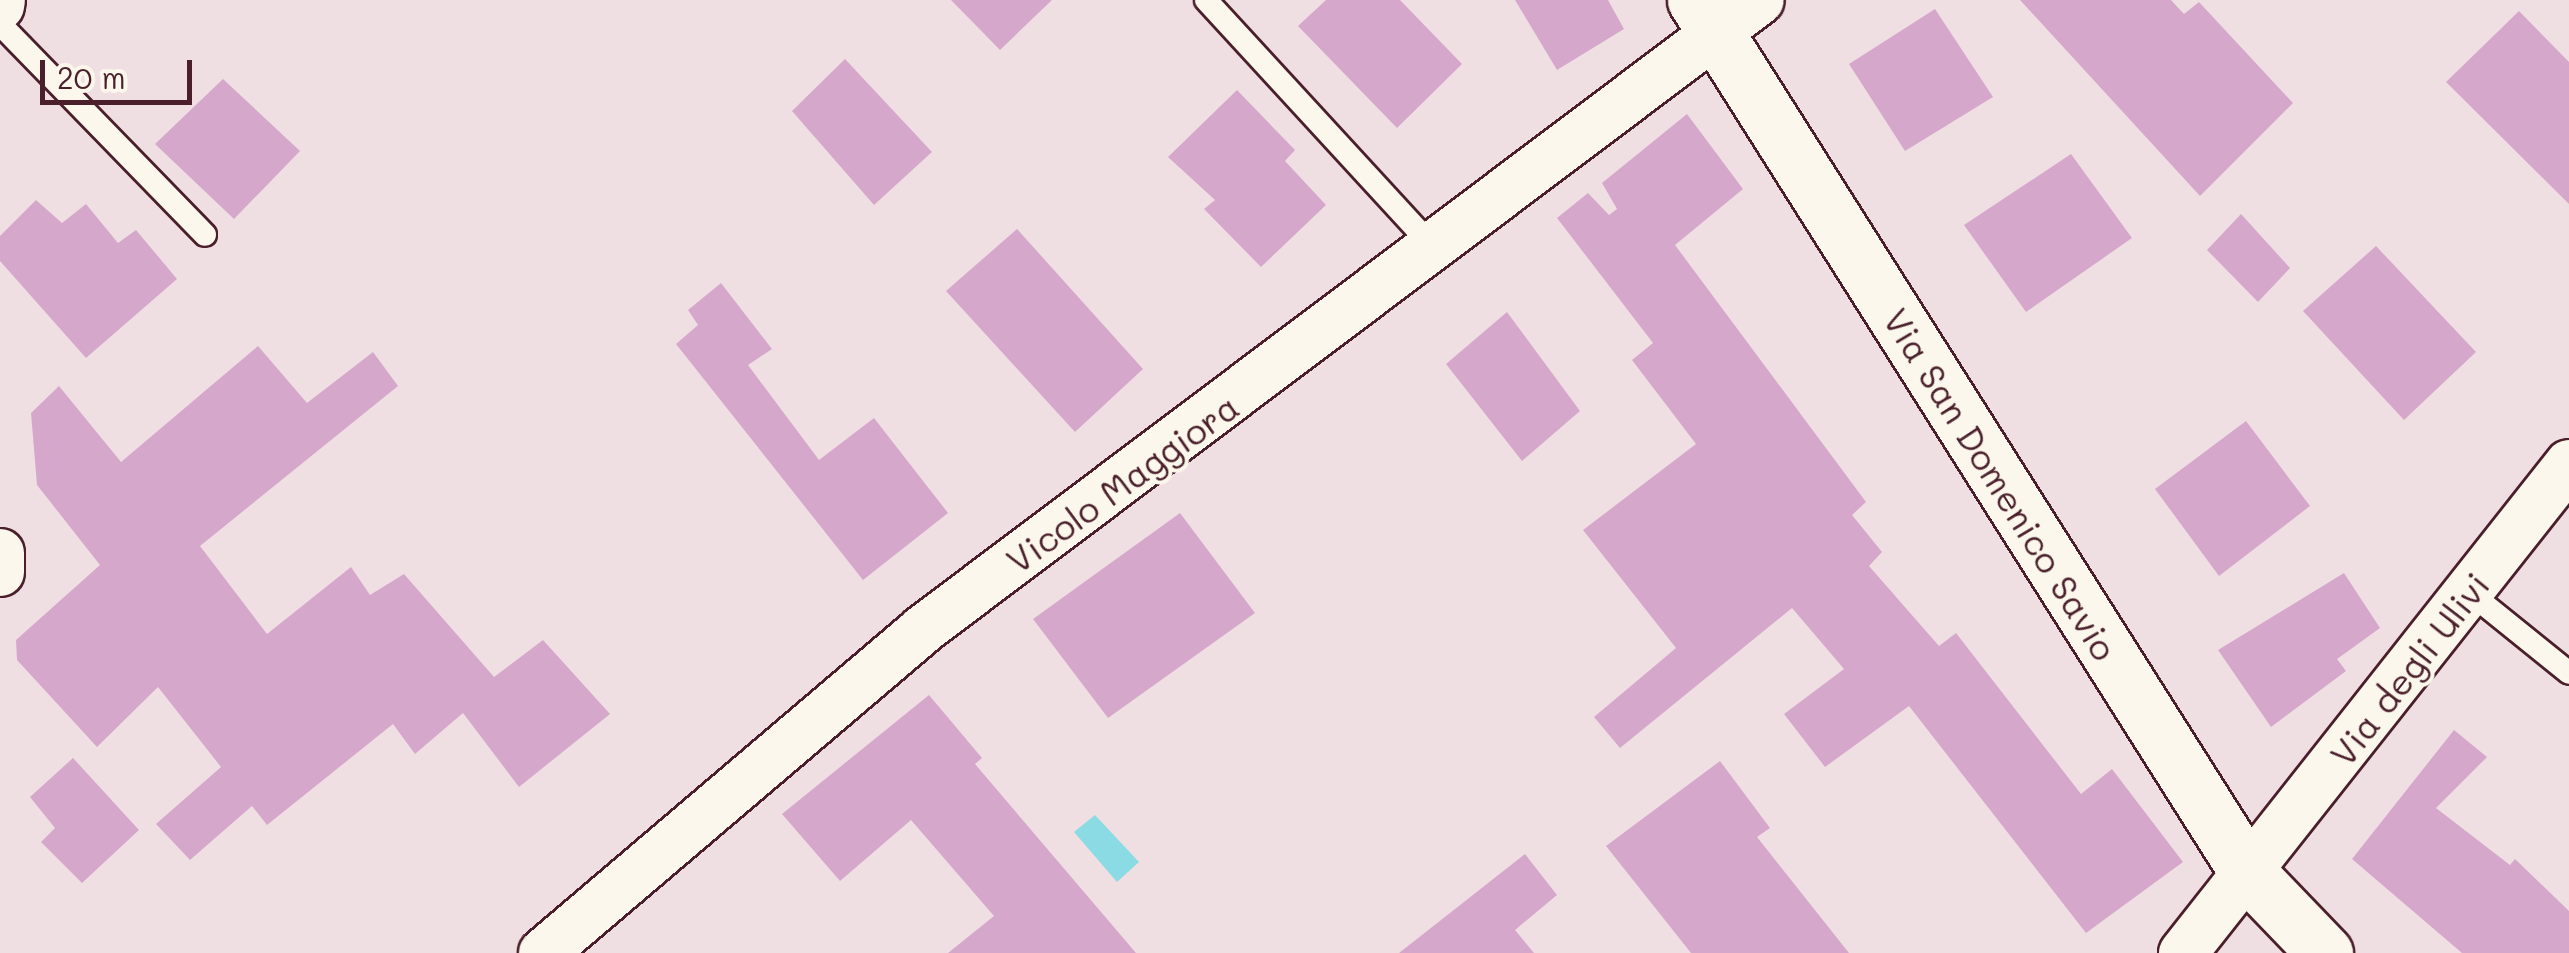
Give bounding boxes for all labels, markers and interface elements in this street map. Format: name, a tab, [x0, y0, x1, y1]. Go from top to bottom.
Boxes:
scale bar	[45, 40, 198, 102]
text: 20 m	[57, 57, 126, 97]
street label: Via San Domenico Savio	[1875, 300, 2127, 668]
street label: Vicolo Maggiora	[998, 385, 1246, 581]
street label: Via degli Ulivi	[2321, 564, 2497, 774]

